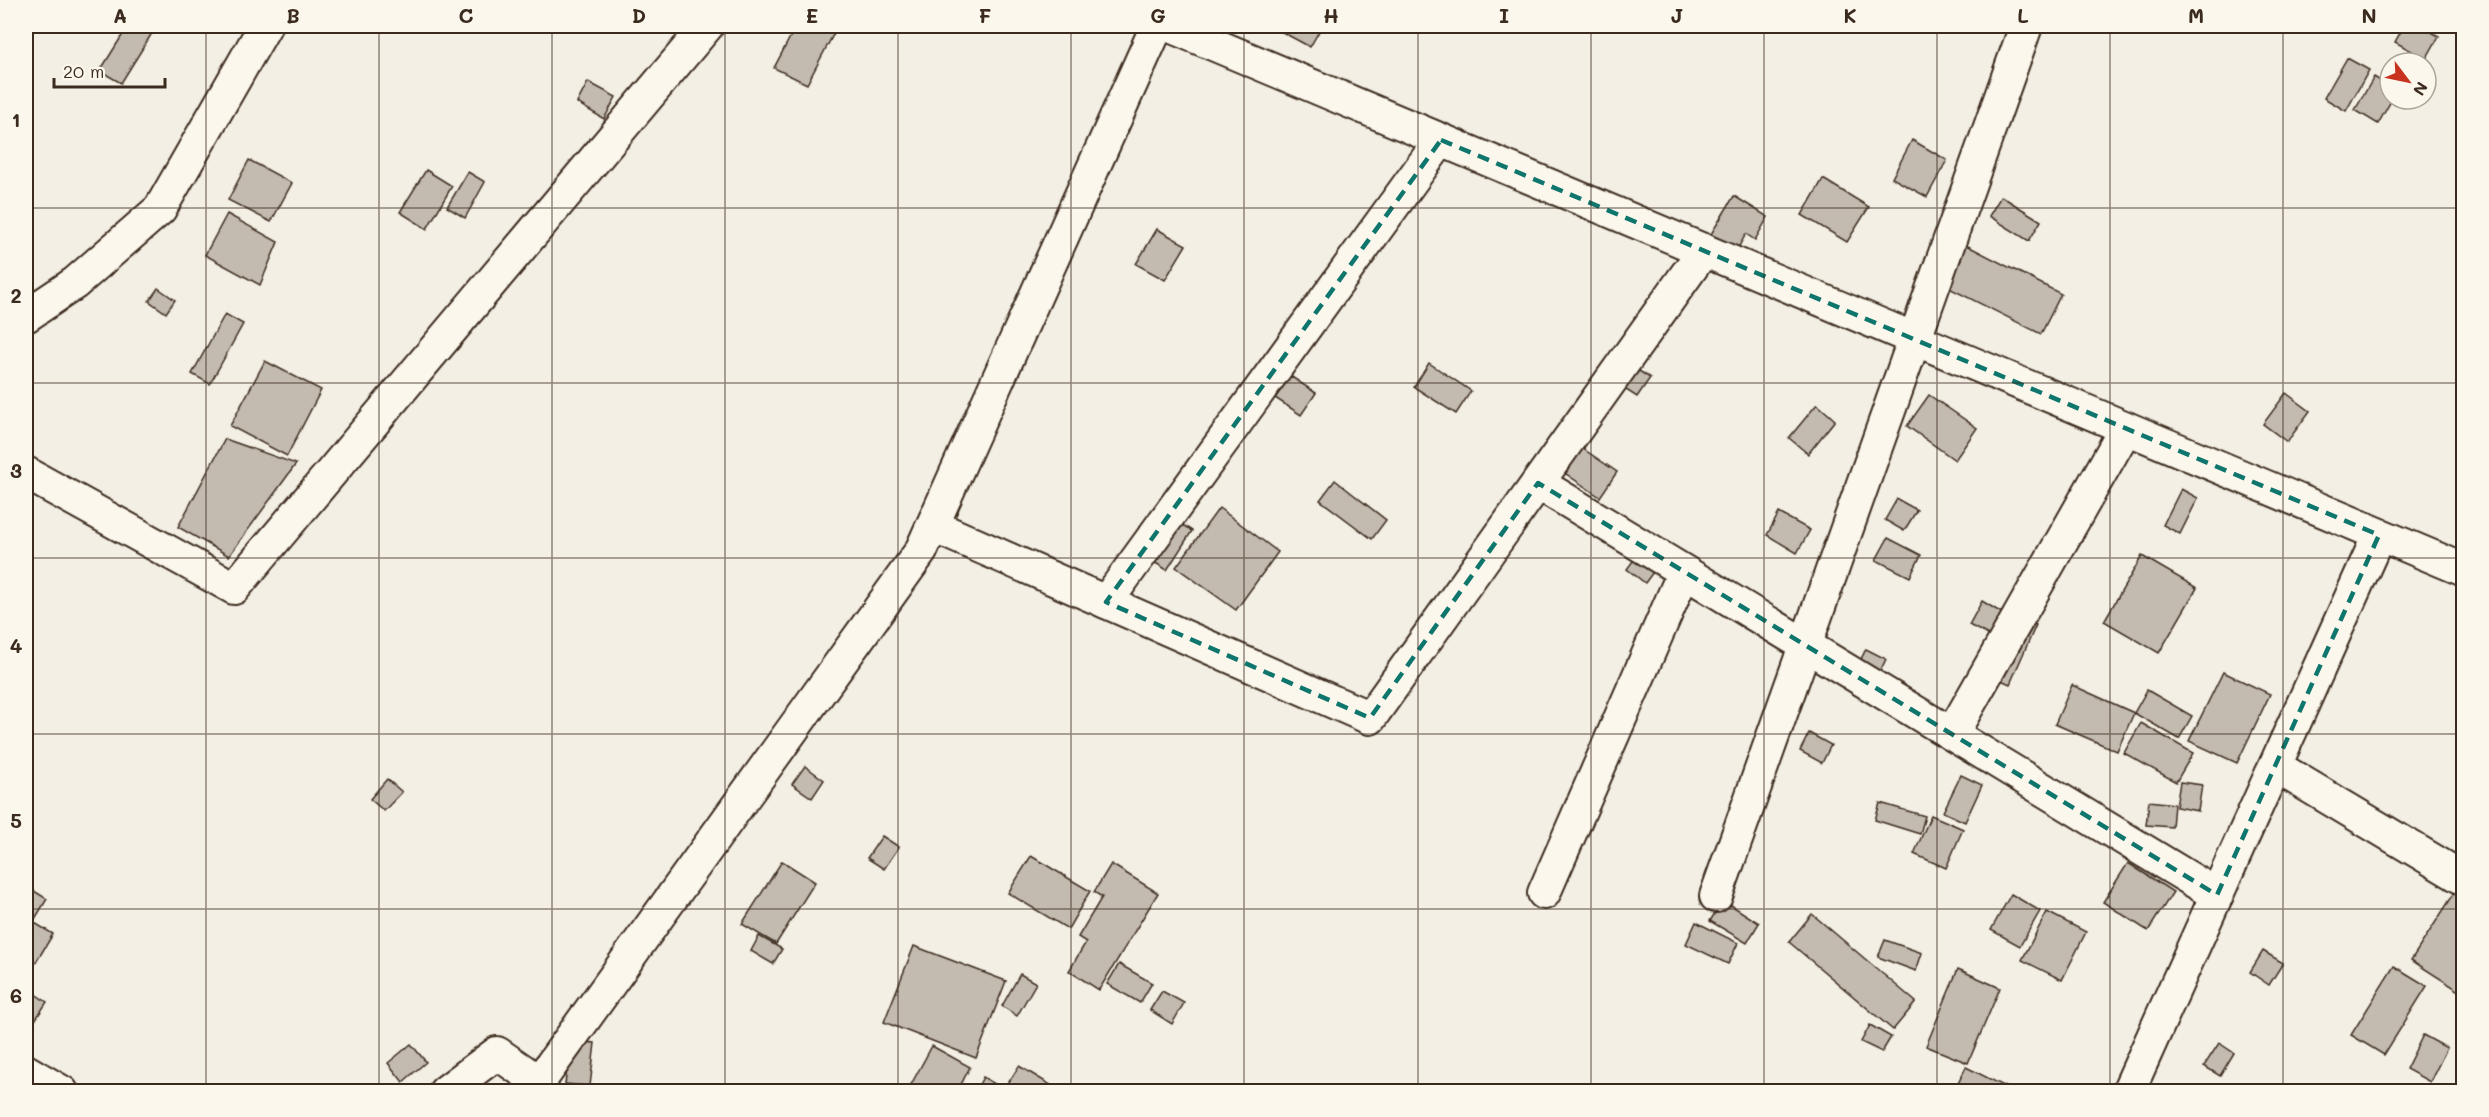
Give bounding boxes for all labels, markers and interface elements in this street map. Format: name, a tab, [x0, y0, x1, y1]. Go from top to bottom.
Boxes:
text: A	[113, 2, 127, 28]
text: B	[286, 2, 300, 28]
text: C	[459, 2, 474, 28]
text: D	[632, 2, 646, 28]
text: E	[806, 2, 818, 28]
text: F	[979, 2, 992, 28]
text: G	[1150, 2, 1166, 28]
text: H	[1323, 2, 1339, 28]
text: I	[1499, 2, 1509, 28]
text: J	[1670, 2, 1684, 28]
text: K	[1843, 2, 1857, 28]
text: L	[2017, 2, 2029, 28]
text: M	[2188, 2, 2204, 28]
text: N	[2361, 2, 2377, 28]
scale bar	[54, 51, 165, 89]
north arrow	[2378, 51, 2438, 111]
text: 20 m	[63, 59, 104, 83]
text: N	[2409, 78, 2433, 100]
text: 1	[12, 106, 20, 132]
text: 2	[10, 282, 22, 308]
text: 3	[10, 457, 22, 483]
text: 4	[10, 632, 23, 658]
text: 5	[10, 807, 22, 833]
text: 6	[10, 982, 22, 1008]

